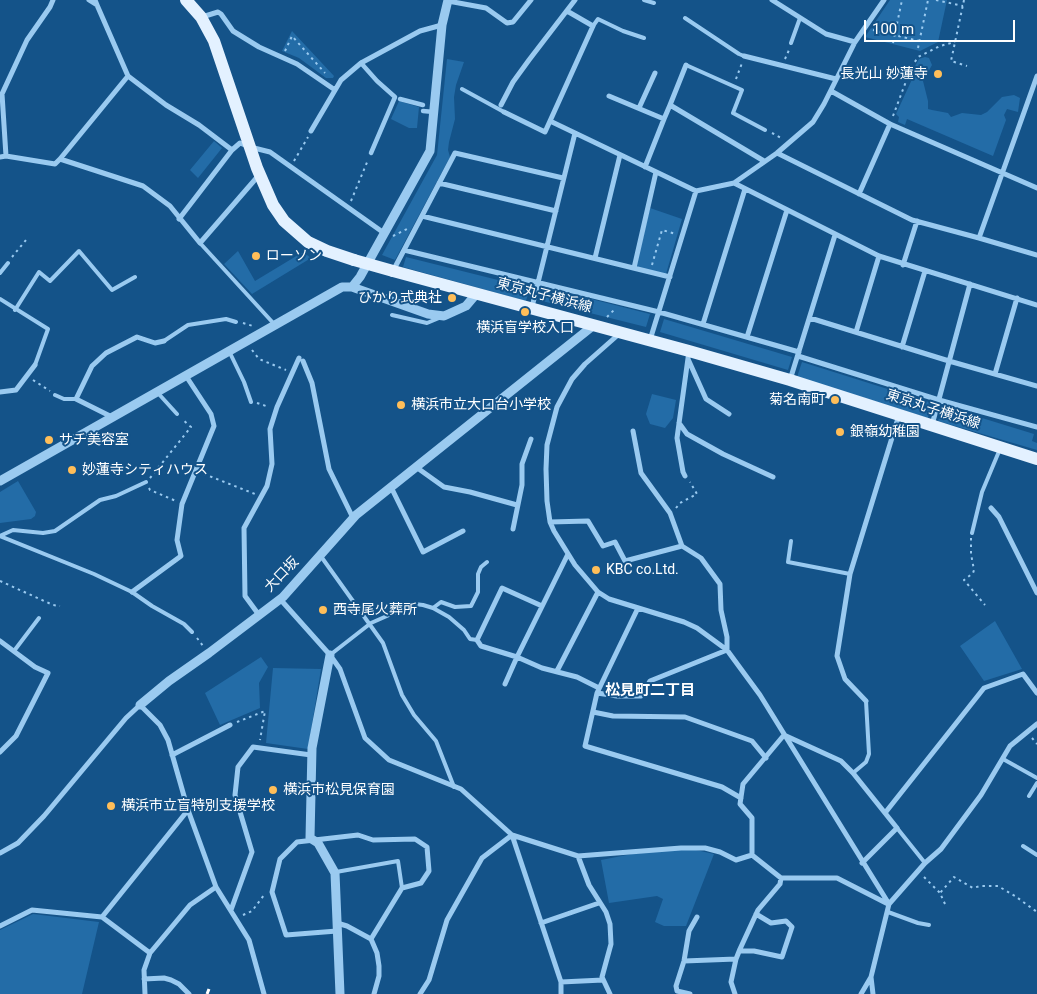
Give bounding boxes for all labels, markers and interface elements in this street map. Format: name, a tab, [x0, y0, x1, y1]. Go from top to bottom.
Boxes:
scale bar	[867, 10, 1018, 42]
text: 100 m	[872, 20, 914, 38]
place label: 長光山 妙蓮寺	[841, 66, 928, 82]
marker: 長光山 妙蓮寺	[932, 68, 944, 80]
place label: ローソン	[266, 248, 322, 264]
marker: ローソン	[250, 250, 262, 262]
street label: 東京丸子横浜線	[494, 275, 594, 317]
place label: ひかり式典社	[358, 290, 442, 306]
marker: ひかり式典社	[446, 292, 458, 304]
marker: 横浜盲学校入口	[519, 306, 531, 318]
place label: 横浜盲学校入口	[476, 320, 574, 336]
street label: 東京丸子横浜線	[884, 387, 982, 433]
place label: 菊名南町	[769, 392, 825, 408]
marker: 菊名南町	[829, 394, 841, 406]
place label: 横浜市立大口台小学校	[411, 397, 551, 413]
marker: 横浜市立大口台小学校	[395, 399, 407, 411]
place label: 銀嶺幼稚園	[850, 424, 920, 440]
marker: 銀嶺幼稚園	[834, 426, 846, 438]
place label: サチ美容室	[59, 432, 129, 448]
marker: サチ美容室	[43, 434, 55, 446]
place label: 妙蓮寺シティハウス	[82, 462, 208, 478]
marker: 妙蓮寺シティハウス	[66, 464, 78, 476]
street label: 大口坂	[261, 554, 303, 596]
place label: KBC co.Ltd.	[606, 562, 679, 578]
marker: KBC co.Ltd.	[590, 564, 602, 576]
place label: 西寺尾火葬所	[333, 602, 417, 618]
marker: 西寺尾火葬所	[317, 604, 329, 616]
district label: 松見町二丁目	[605, 682, 695, 700]
place label: 横浜市松見保育園	[283, 782, 395, 798]
marker: 横浜市松見保育園	[267, 784, 279, 796]
place label: 横浜市立盲特別支援学校	[121, 798, 275, 814]
marker: 横浜市立盲特別支援学校	[105, 800, 117, 812]

